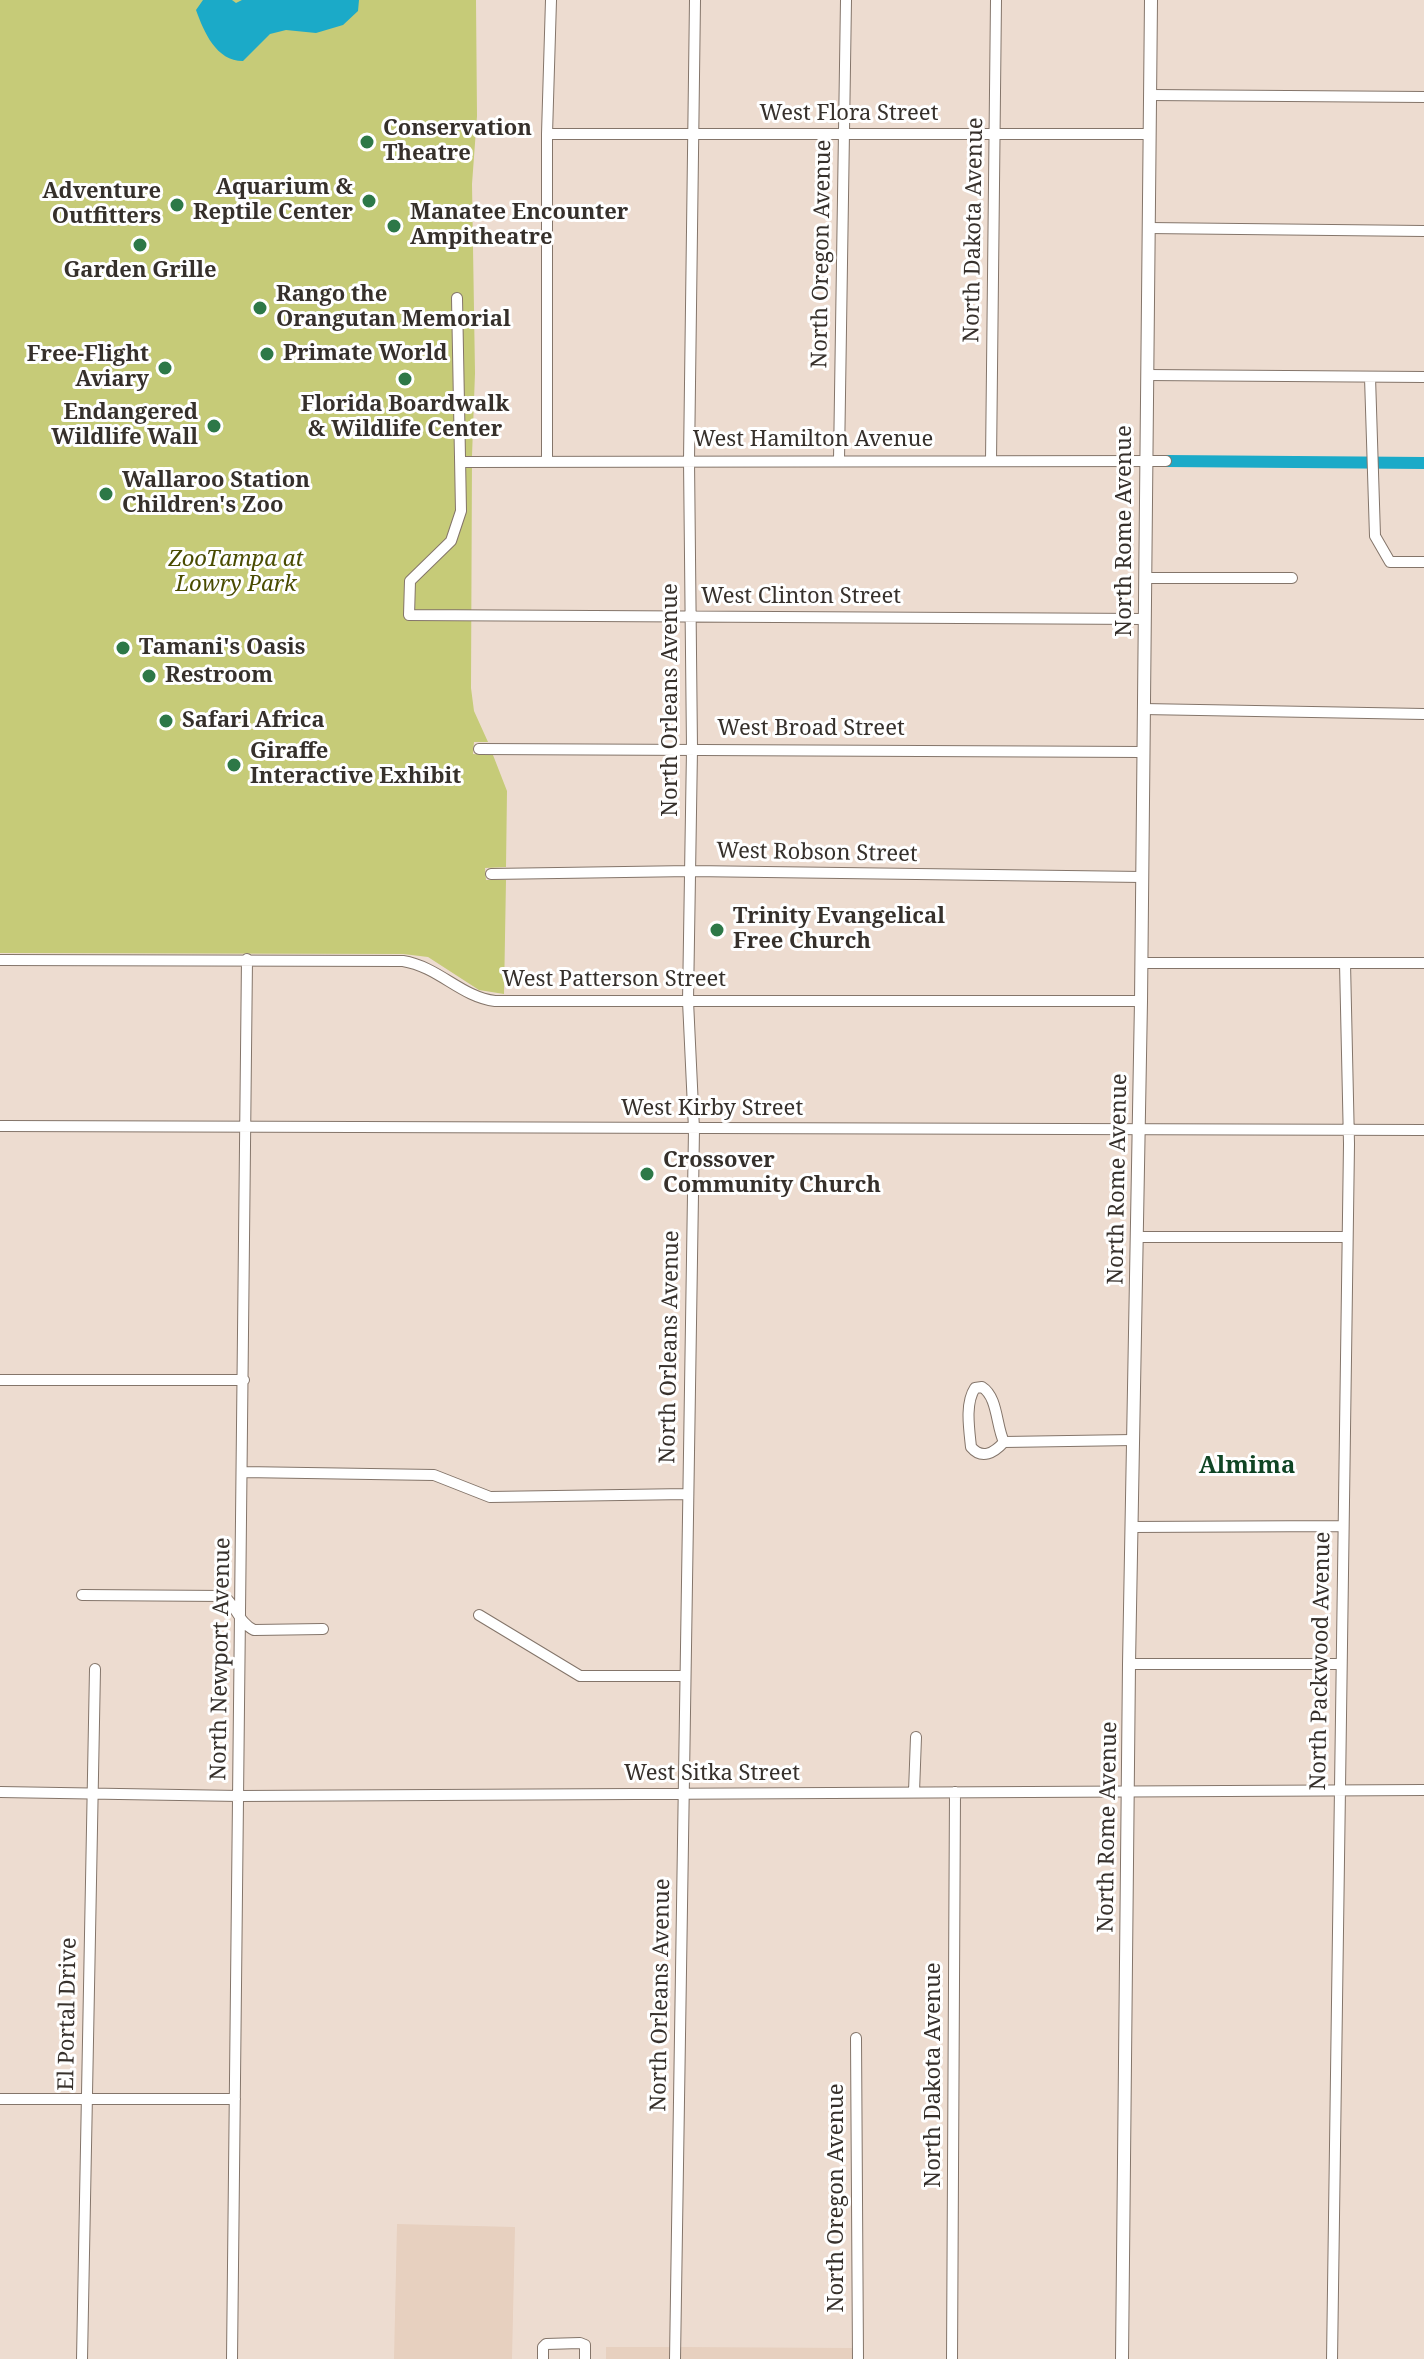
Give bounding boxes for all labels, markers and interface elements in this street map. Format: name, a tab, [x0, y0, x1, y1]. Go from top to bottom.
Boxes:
street label: West Flora Street	[760, 101, 938, 127]
place label: Conservation Theatre	[383, 116, 532, 168]
street label: North Dakota Avenue	[959, 117, 989, 343]
marker: Conservation Theatre	[358, 133, 376, 151]
street label: North Oregon Avenue	[807, 139, 837, 369]
place label: Aquarium & Reptile Center	[193, 175, 353, 226]
place label: Adventure Outfitters	[42, 179, 161, 230]
marker: Aquarium & Reptile Center	[360, 192, 378, 210]
marker: Adventure Outfitters	[168, 196, 186, 214]
place label: Manatee Encounter Ampitheatre	[410, 200, 628, 252]
marker: Manatee Encounter Ampitheatre	[385, 217, 403, 235]
marker: Garden Grille	[131, 236, 149, 254]
place label: Garden Grille	[63, 258, 217, 284]
place label: Rango the Orangutan Memorial	[276, 282, 511, 334]
marker: Rango the Orangutan Memorial	[251, 299, 269, 317]
place label: Primate World	[283, 341, 448, 367]
place label: Free-Flight Aviary	[27, 342, 149, 394]
marker: Primate World	[258, 345, 276, 363]
marker: Free-Flight Aviary	[156, 359, 174, 377]
marker: Florida Boardwalk & Wildlife Center	[396, 370, 414, 388]
place label: Florida Boardwalk & Wildlife Center	[301, 392, 509, 444]
place label: Endangered Wildlife Wall	[51, 400, 198, 452]
marker: Endangered Wildlife Wall	[205, 417, 223, 435]
street label: North Rome Avenue	[1112, 425, 1138, 637]
street label: West Hamilton Avenue	[693, 427, 933, 453]
place label: Wallaroo Station Children's Zoo	[122, 468, 310, 520]
marker: Wallaroo Station Children's Zoo	[97, 485, 115, 503]
park label: ZooTampa at Lowry Park	[168, 547, 304, 598]
street label: North Orleans Avenue	[658, 583, 684, 817]
street label: West Clinton Street	[701, 584, 901, 610]
place label: Tamani's Oasis	[139, 635, 305, 661]
marker: Tamani's Oasis	[114, 639, 132, 657]
place label: Restroom	[165, 663, 273, 689]
marker: Restroom	[140, 667, 158, 685]
place label: Safari Africa	[182, 708, 325, 734]
marker: Safari Africa	[157, 712, 175, 730]
street label: West Broad Street	[717, 716, 905, 742]
place label: Giraffe Interactive Exhibit	[250, 739, 461, 790]
marker: Giraffe Interactive Exhibit	[225, 756, 243, 774]
street label: West Robson Street	[716, 838, 918, 868]
place label: Trinity Evangelical Free Church	[733, 904, 945, 956]
marker: Trinity Evangelical Free Church	[708, 921, 726, 939]
street label: West Patterson Street	[502, 967, 726, 993]
street label: North Rome Avenue	[1103, 1073, 1133, 1285]
street label: West Kirby Street	[621, 1096, 803, 1122]
place label: Crossover Community Church	[663, 1148, 881, 1200]
marker: Crossover Community Church	[638, 1165, 656, 1183]
street label: North Orleans Avenue	[655, 1230, 685, 1464]
district label: Almima	[1199, 1452, 1295, 1480]
street label: North Packwood Avenue	[1306, 1531, 1336, 1791]
street label: North Newport Avenue	[206, 1537, 236, 1781]
street label: North Rome Avenue	[1093, 1721, 1123, 1933]
street label: West Sitka Street	[624, 1761, 800, 1787]
street label: North Orleans Avenue	[646, 1878, 676, 2112]
street label: El Portal Drive	[53, 1937, 83, 2091]
street label: North Dakota Avenue	[921, 1962, 947, 2188]
street label: North Oregon Avenue	[824, 2084, 850, 2312]

